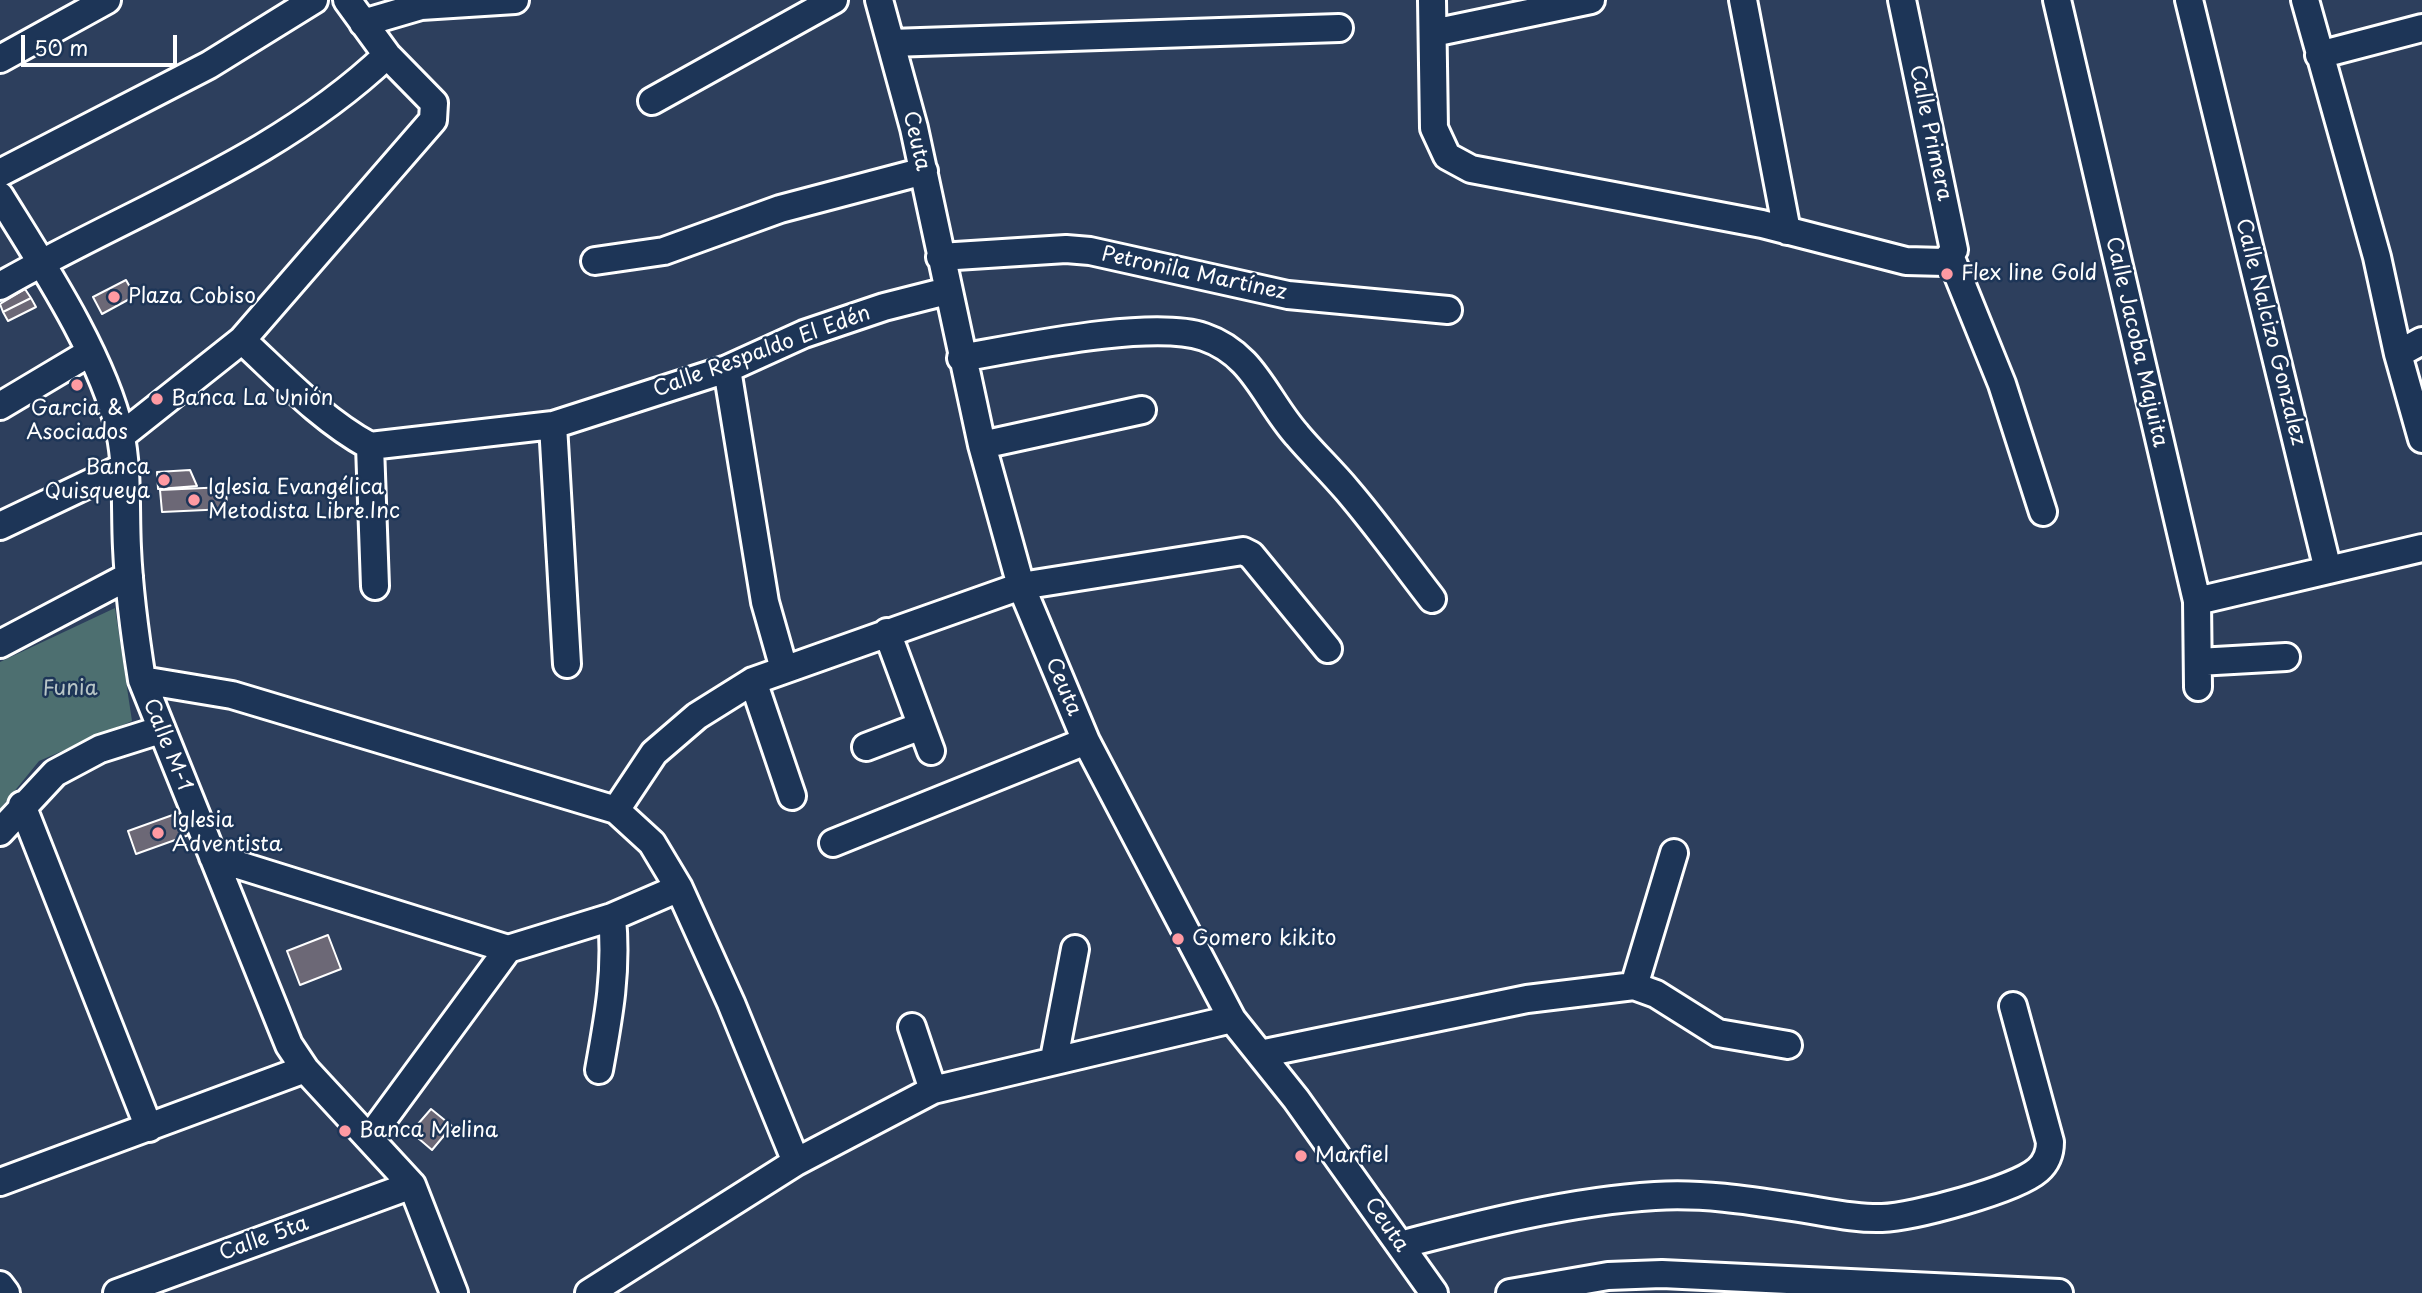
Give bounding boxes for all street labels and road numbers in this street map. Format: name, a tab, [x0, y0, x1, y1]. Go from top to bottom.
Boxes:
street label: Calle Primera	[1903, 63, 1957, 203]
street label: Ceuta	[897, 109, 935, 173]
street label: Calle Nalcizo Gonzalez	[2230, 216, 2310, 448]
street label: Calle Jacoba Majuita	[2100, 234, 2172, 450]
street label: Petronila Martínez	[1099, 242, 1289, 306]
street label: Calle Respaldo El Edén	[650, 301, 874, 403]
street label: Ceuta	[1040, 654, 1086, 720]
street label: Calle M-1	[137, 695, 197, 795]
street label: Ceuta	[1358, 1193, 1414, 1257]
street label: Calle 5ta	[216, 1211, 312, 1267]

